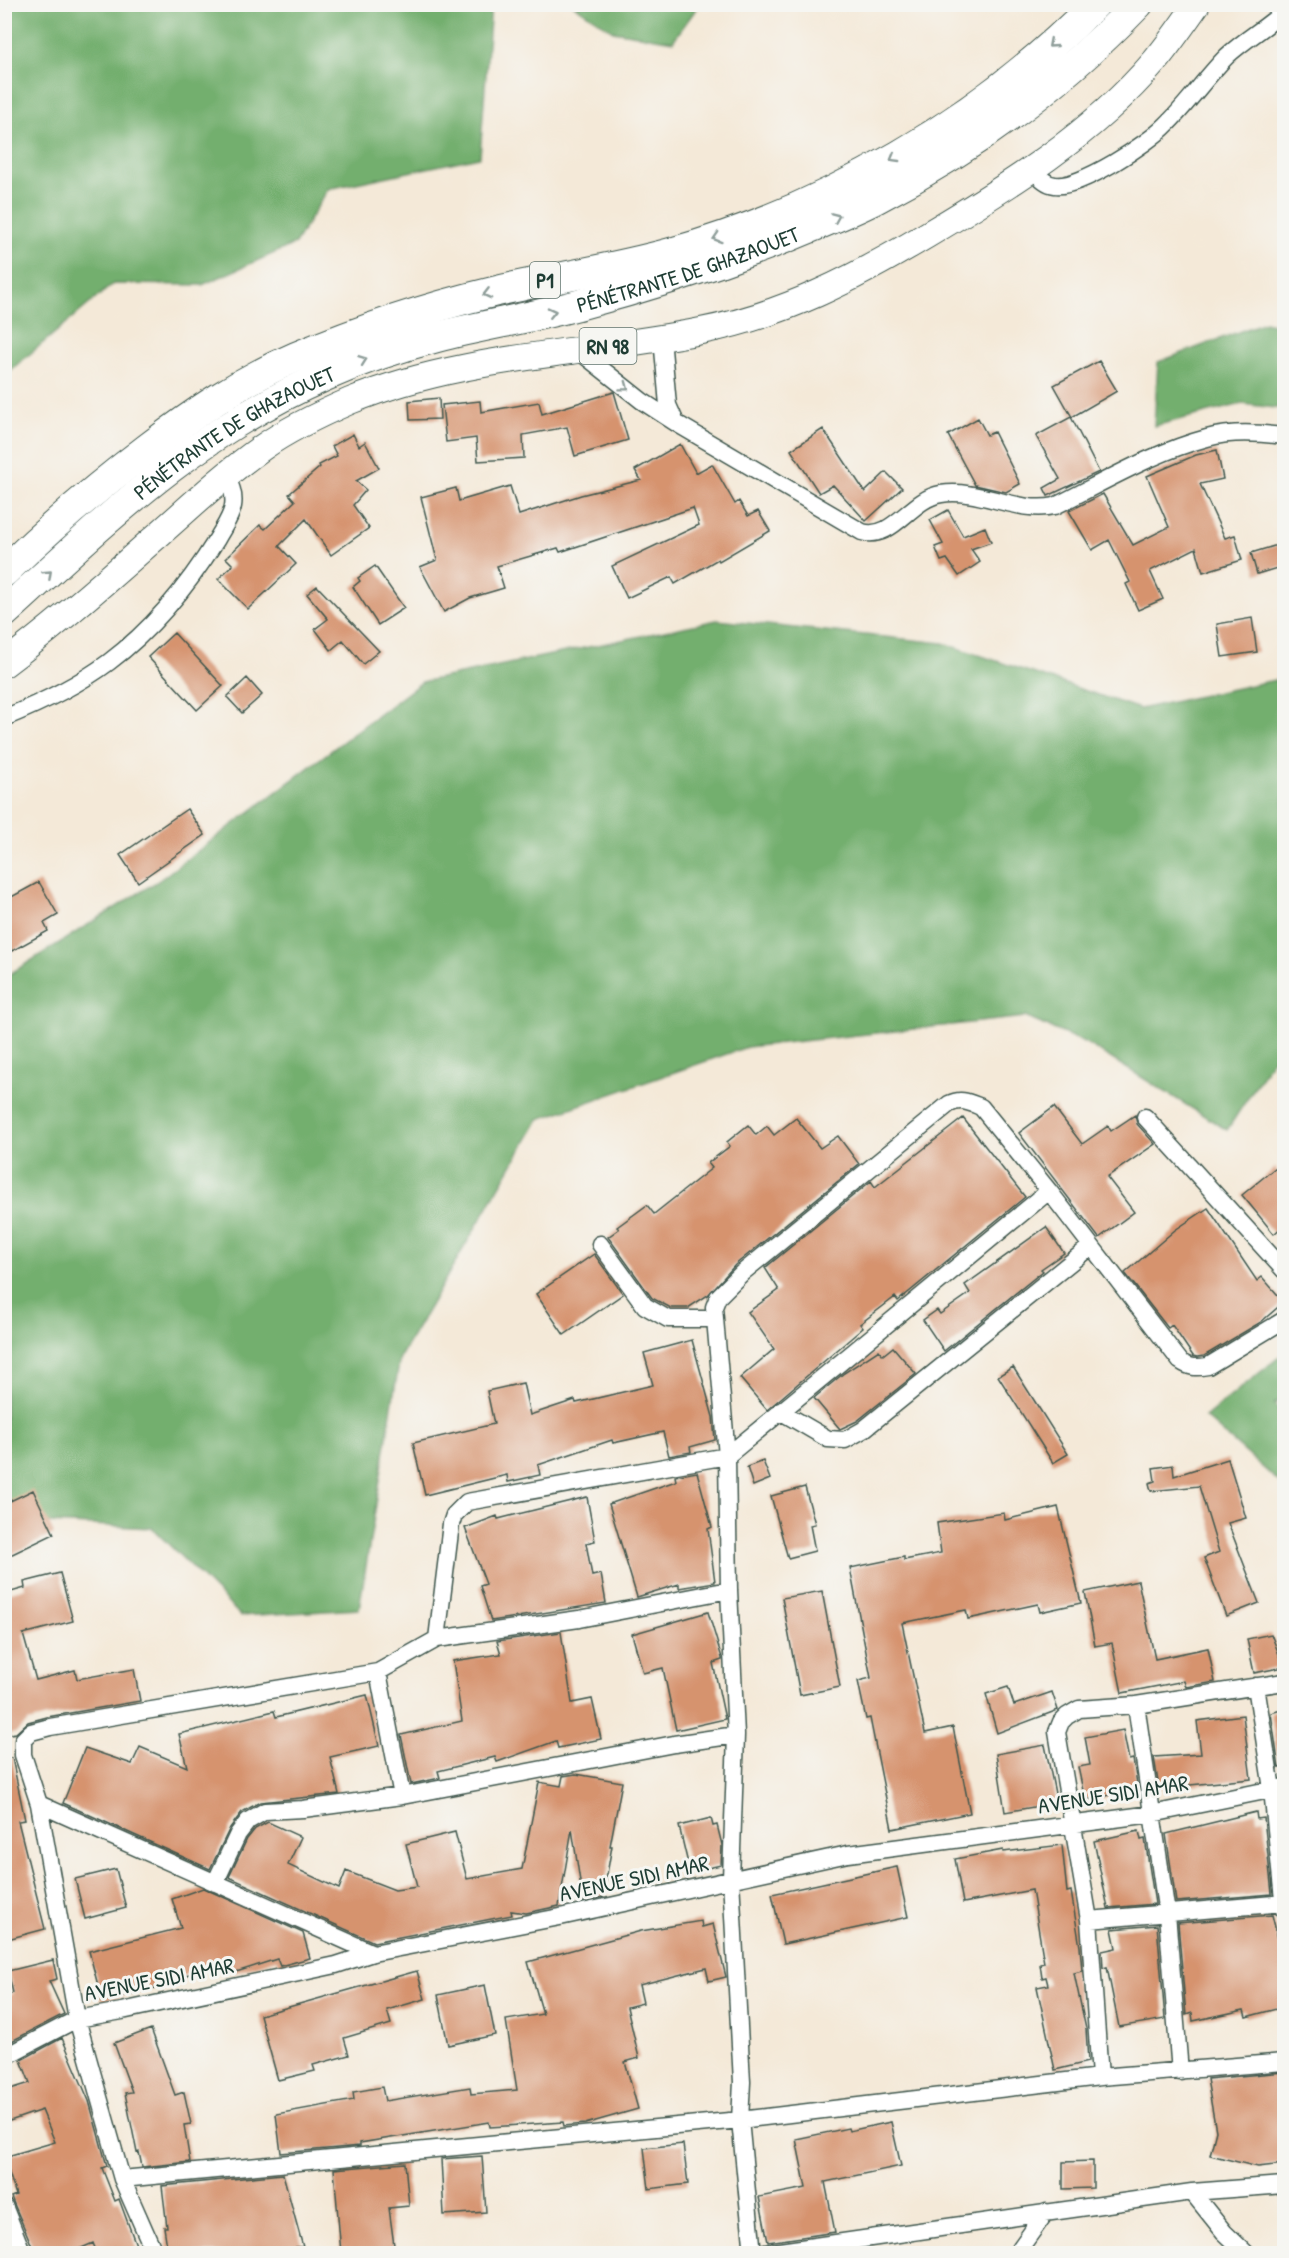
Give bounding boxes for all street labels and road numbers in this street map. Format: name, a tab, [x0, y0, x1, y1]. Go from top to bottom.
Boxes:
street label: PÉNÉTRANTE DE GHAZAOUET	[573, 218, 805, 320]
road number: P1	[530, 262, 560, 298]
road number: RN 98	[580, 328, 636, 364]
street label: PÉNÉTRANTE DE GHAZAOUET	[127, 358, 340, 506]
street label: AVENUE SIDI AMAR	[1036, 1767, 1190, 1821]
street label: AVENUE SIDI AMAR	[557, 1848, 711, 1908]
street label: AVENUE SIDI AMAR	[82, 1950, 236, 2008]

